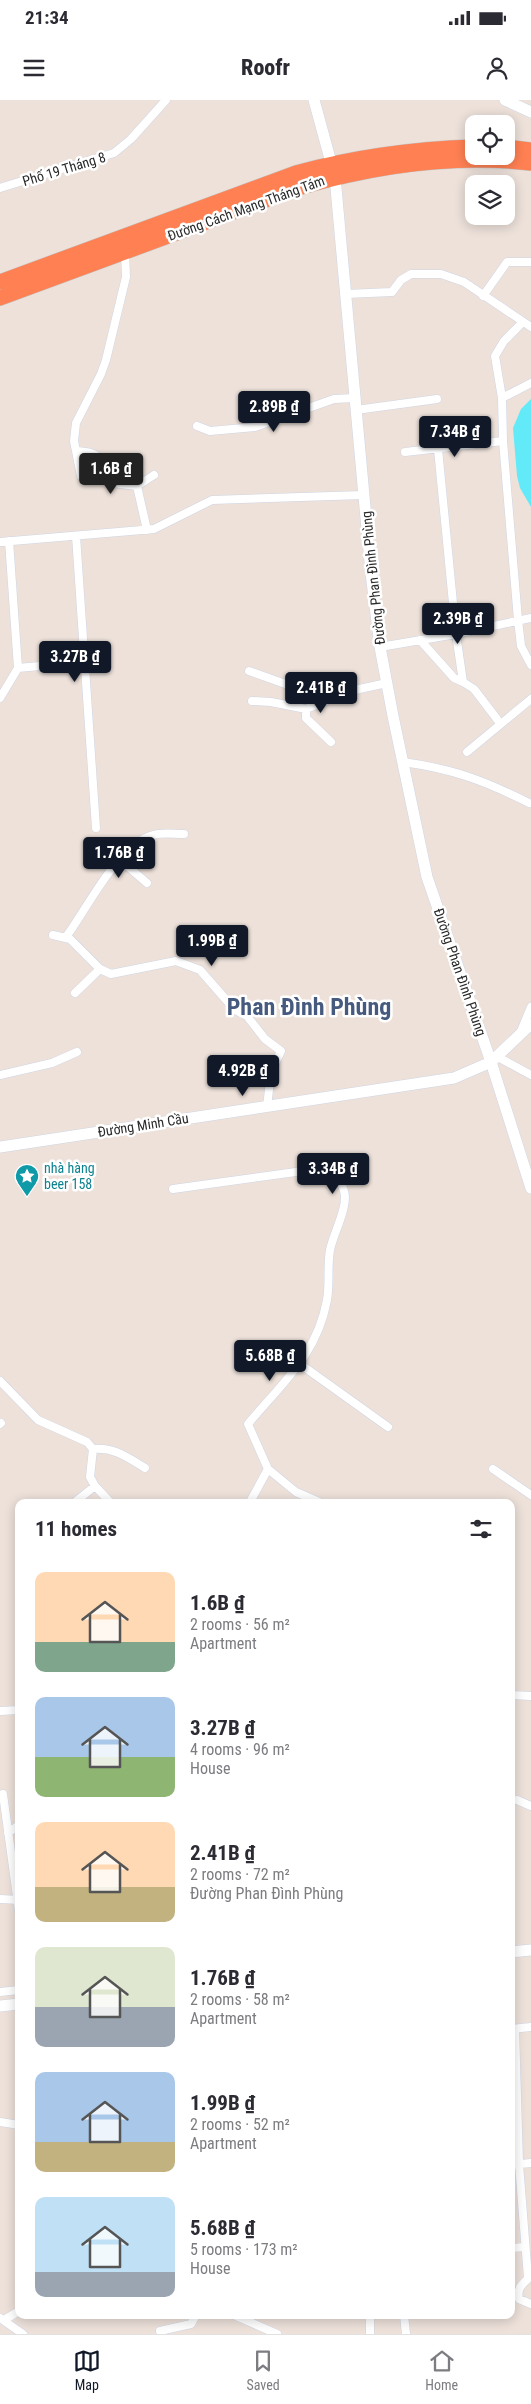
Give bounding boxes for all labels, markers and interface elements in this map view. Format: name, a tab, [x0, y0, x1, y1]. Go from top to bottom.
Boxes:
text: 21:34	[25, 6, 69, 29]
icon: menu	[20, 54, 48, 82]
icon: person	[483, 54, 511, 82]
text: Roofr	[241, 55, 290, 80]
map controls	[465, 115, 515, 225]
button: locate	[465, 115, 515, 165]
street label: Phố 19 Tháng 8	[20, 149, 108, 189]
street label: Đường Cách Mạng Tháng Tám	[165, 172, 327, 244]
button: layers	[465, 175, 515, 225]
pin: 2.89B ₫	[228, 390, 320, 433]
text: 2.89B ₫	[249, 397, 299, 416]
pin: 7.34B ₫	[409, 416, 501, 458]
text: 7.34B ₫	[430, 422, 480, 441]
pin: 1.6B ₫	[70, 452, 152, 495]
text: 1.6B ₫	[90, 459, 132, 478]
street label: Đường Phan Đình Phùng	[358, 510, 388, 646]
pin: 2.39B ₫	[412, 602, 504, 645]
text: 2.39B ₫	[433, 609, 483, 628]
pin: 3.27B ₫	[29, 640, 121, 683]
text: 3.27B ₫	[50, 647, 100, 666]
pin: 2.41B ₫	[275, 672, 367, 714]
text: 2.41B ₫	[296, 678, 346, 697]
pin: 1.76B ₫	[73, 836, 165, 879]
text: 1.76B ₫	[94, 843, 144, 862]
street label: Đường Phan Đình Phùng	[431, 906, 489, 1038]
pin: 1.99B ₫	[166, 924, 258, 967]
text: 1.99B ₫	[187, 931, 237, 950]
district label: Phan Đình Phùng	[227, 993, 391, 1021]
pin: 4.92B ₫	[197, 1054, 289, 1097]
text: 4.92B ₫	[218, 1061, 268, 1080]
street label: Đường Minh Cầu	[96, 1110, 190, 1140]
pin: 3.34B ₫	[287, 1152, 379, 1195]
text: 3.34B ₫	[308, 1159, 358, 1178]
place label: nhà hàng beer 158	[44, 1160, 95, 1192]
place icon: nhà hàng beer 158	[14, 1163, 40, 1197]
pin: 5.68B ₫	[224, 1340, 316, 1382]
text: 5.68B ₫	[245, 1346, 295, 1365]
icon: filters	[467, 1515, 495, 1543]
text: 11 homes	[35, 1517, 117, 1541]
text: 1.6B ₫	[190, 1591, 245, 1615]
icon: home	[75, 1592, 135, 1652]
text: 2 rooms · 56 m²	[190, 1615, 290, 1634]
text: Apartment	[190, 1634, 257, 1653]
text: 3.27B ₫	[190, 1716, 255, 1740]
icon: home	[75, 1717, 135, 1777]
text: 4 rooms · 96 m²	[190, 1740, 290, 1759]
text: House	[190, 1759, 230, 1778]
text: 2.41B ₫	[190, 1841, 255, 1865]
icon: home	[75, 1842, 135, 1902]
text: 2 rooms · 72 m²	[190, 1865, 290, 1884]
text: Đường Phan Đình Phùng	[190, 1884, 343, 1903]
text: 1.76B ₫	[190, 1966, 255, 1990]
icon: home	[75, 1967, 135, 2027]
text: 2 rooms · 58 m²	[190, 1990, 290, 2009]
text: Apartment	[190, 2009, 257, 2028]
text: 1.99B ₫	[190, 2091, 255, 2115]
icon: home	[75, 2092, 135, 2152]
text: 2 rooms · 52 m²	[190, 2115, 290, 2134]
text: Apartment	[190, 2134, 257, 2153]
text: 5.68B ₫	[190, 2216, 255, 2240]
icon: home	[75, 2217, 135, 2277]
text: 5 rooms · 173 m²	[190, 2240, 298, 2259]
text: House	[190, 2259, 230, 2278]
tab: Map	[73, 2347, 101, 2393]
tab: Saved	[246, 2347, 280, 2393]
tab: Home	[425, 2347, 458, 2393]

